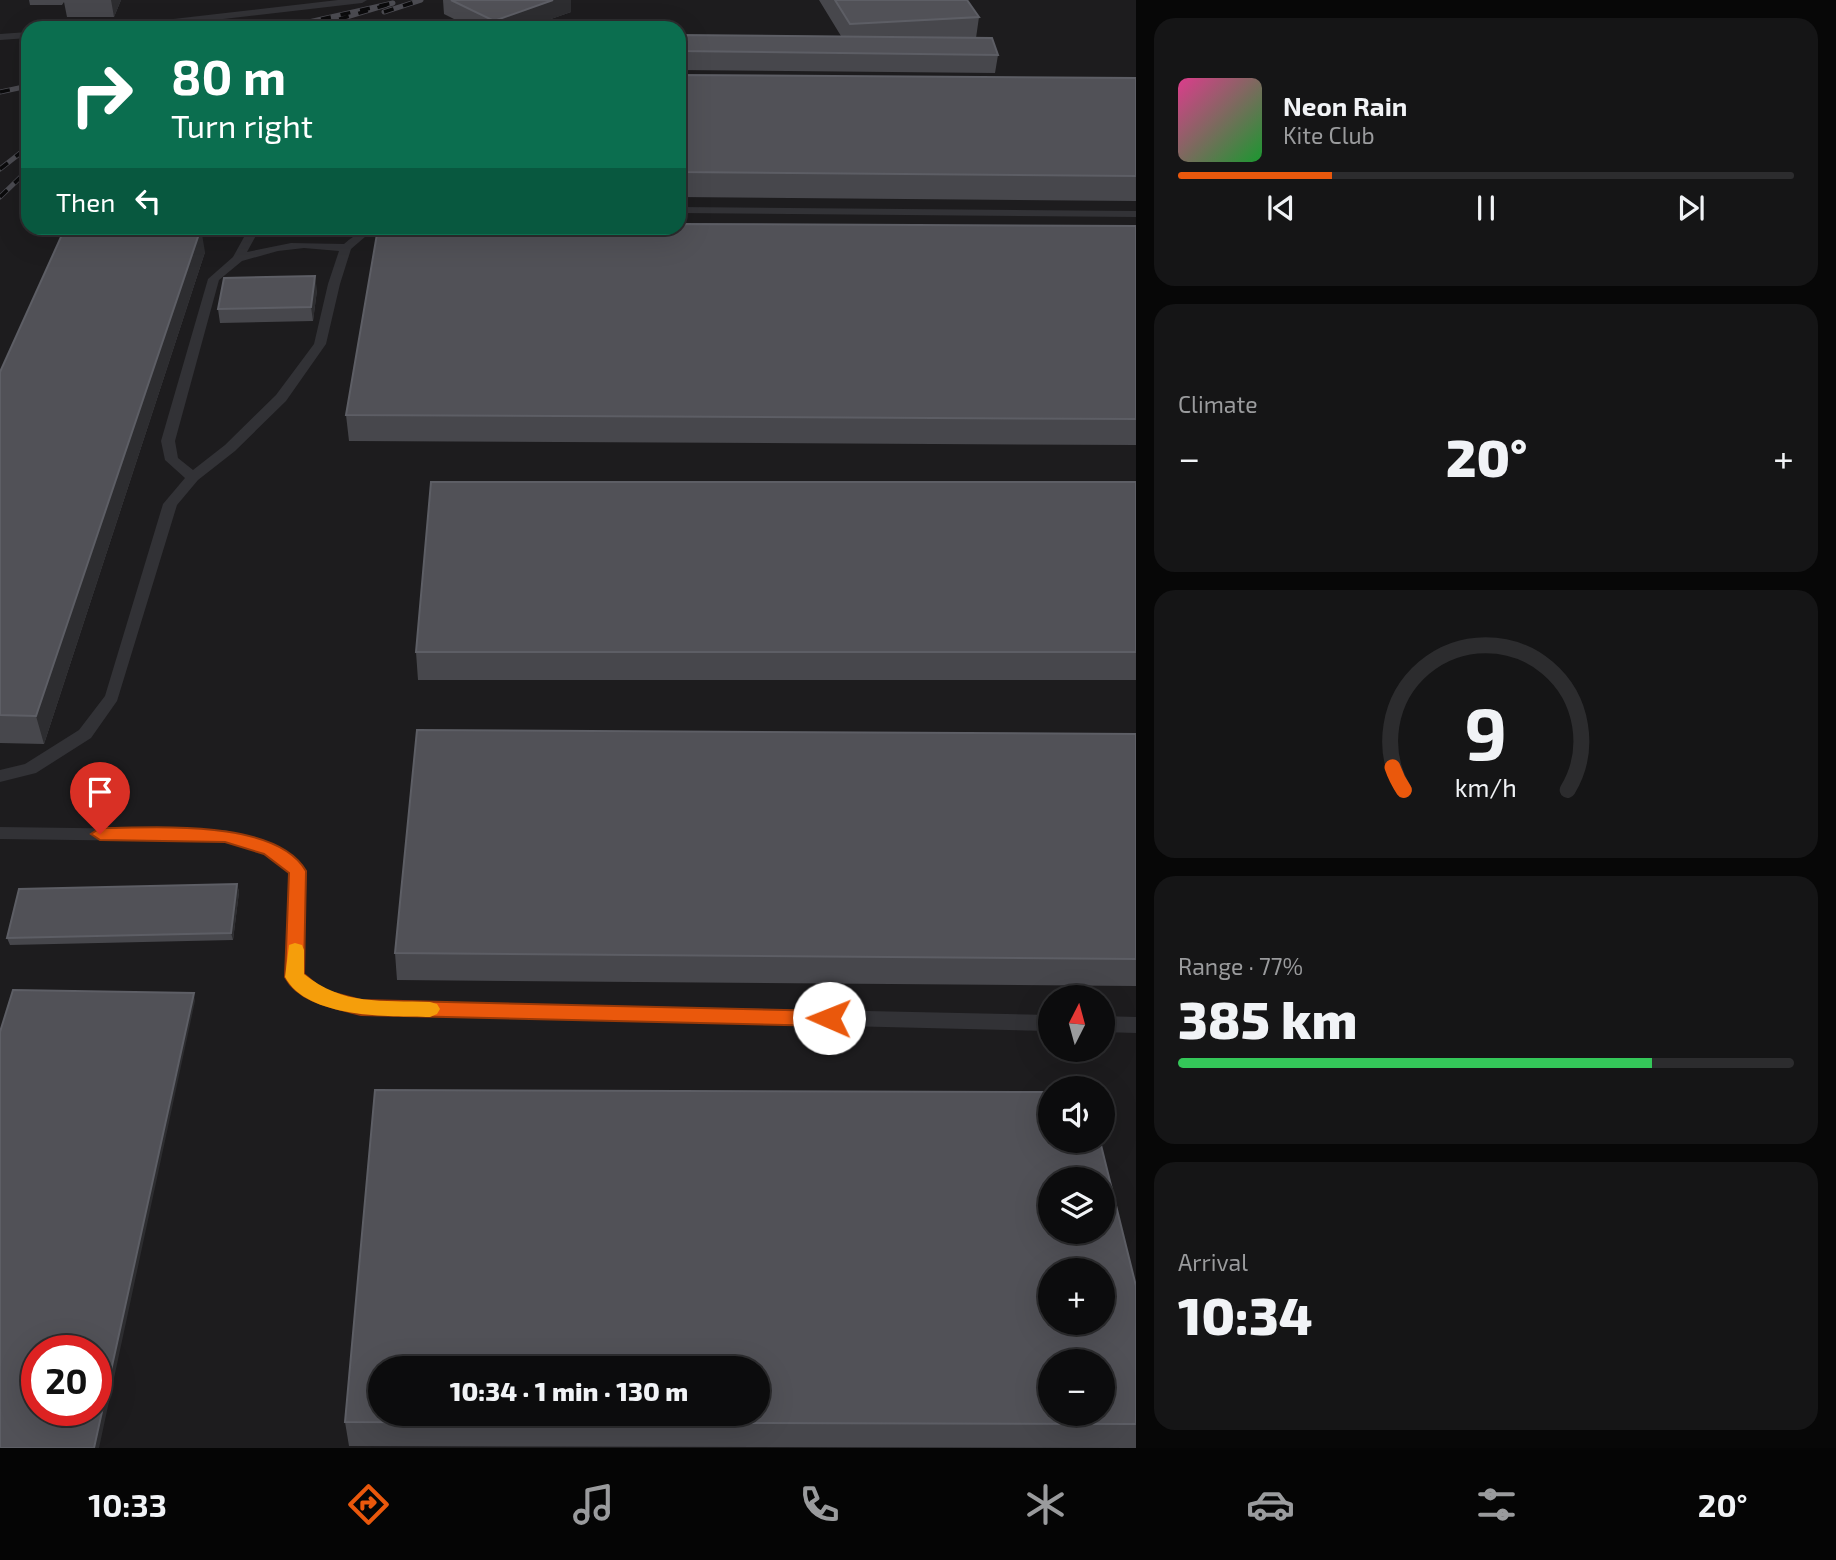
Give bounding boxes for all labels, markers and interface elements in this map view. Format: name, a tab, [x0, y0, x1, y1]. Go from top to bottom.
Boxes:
text: 80 m	[171, 46, 286, 105]
icon: right	[56, 49, 147, 140]
text: Neon Rain	[1283, 90, 1407, 121]
text: Turn right	[171, 106, 313, 144]
text: Kite Club	[1283, 121, 1375, 149]
icon: left	[129, 182, 167, 220]
text: Then	[56, 186, 115, 217]
icon: previous	[1262, 189, 1300, 227]
icon: pause	[1467, 189, 1505, 227]
icon: next	[1672, 189, 1710, 227]
text: Climate	[1178, 390, 1258, 418]
text: 20°	[1446, 425, 1527, 487]
text: −	[1178, 434, 1200, 480]
text: +	[1773, 434, 1794, 480]
text: 9	[1465, 687, 1507, 775]
pin	[70, 762, 130, 834]
text: km/h	[1455, 772, 1517, 802]
icon: arrive	[81, 773, 119, 811]
text: Range · 77%	[1178, 952, 1303, 980]
position arrow	[792, 981, 866, 1055]
north arrow	[1038, 985, 1115, 1062]
map controls	[1038, 985, 1115, 1426]
text: 385 km	[1178, 987, 1357, 1049]
button: sound	[1038, 1076, 1115, 1153]
button: layers	[1038, 1167, 1115, 1244]
text: Arrival	[1178, 1248, 1248, 1276]
button: +	[1038, 1258, 1115, 1335]
text: 10:34	[1178, 1283, 1313, 1345]
speed limit sign: 20	[21, 1335, 112, 1426]
button: −	[1038, 1349, 1115, 1426]
text: 10:34 · 1 min · 130 m	[450, 1375, 688, 1406]
icon: directions	[344, 1480, 393, 1529]
icon: music	[569, 1480, 618, 1529]
icon: phone	[795, 1480, 844, 1529]
icon: climate	[1021, 1480, 1070, 1529]
icon: car	[1246, 1480, 1295, 1529]
icon: filters	[1472, 1480, 1521, 1529]
text: 10:33	[88, 1485, 167, 1523]
text: 20°	[1698, 1485, 1748, 1523]

